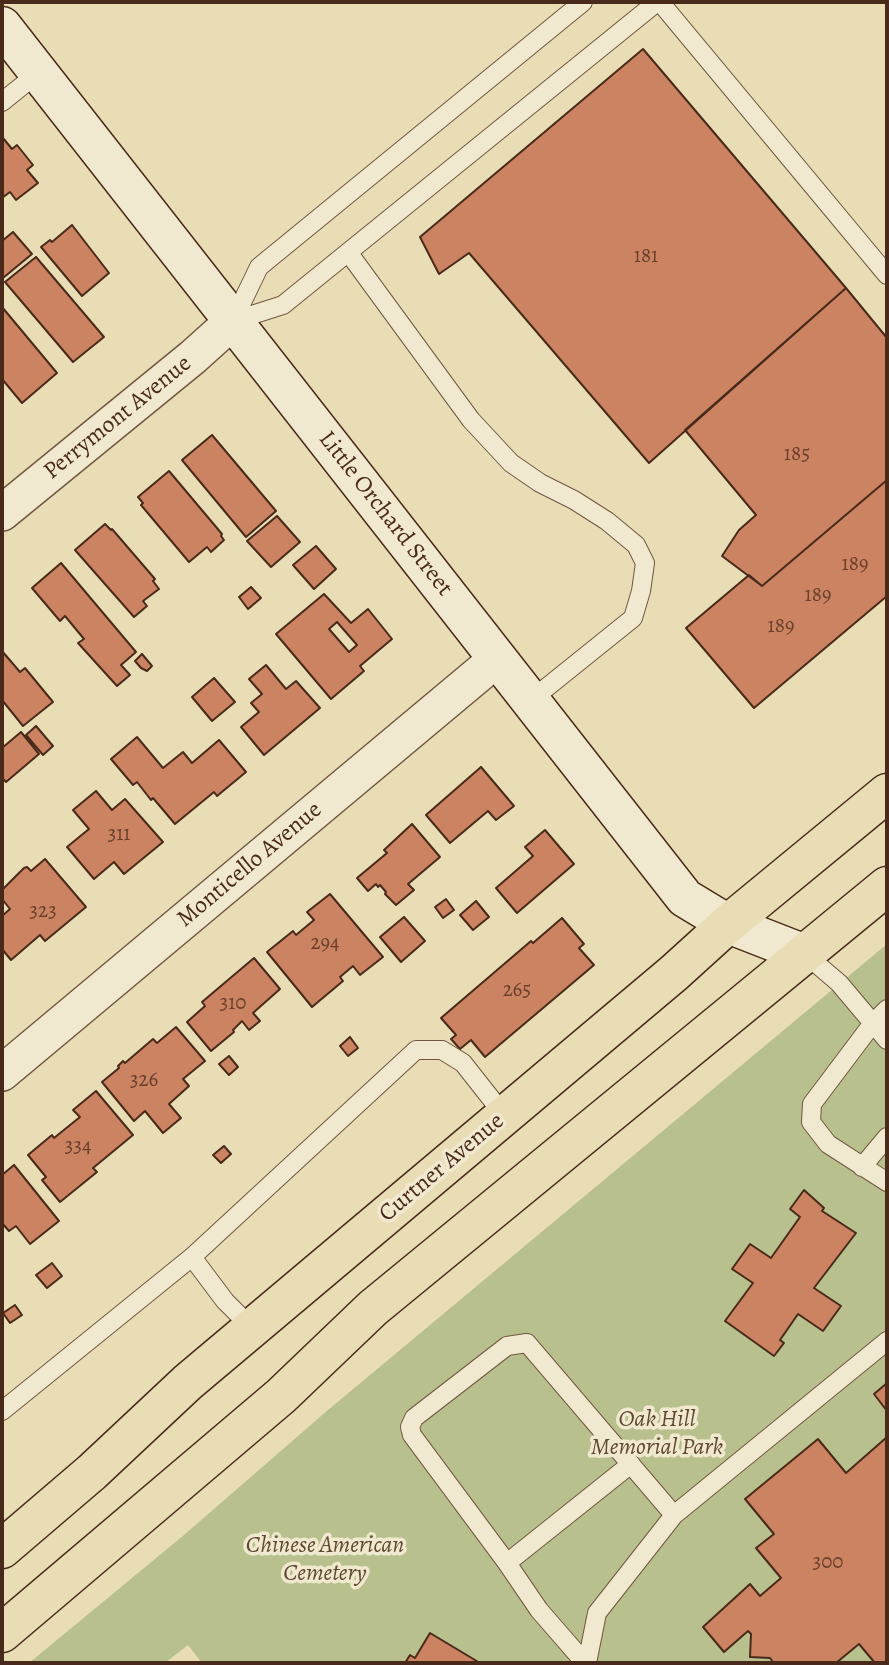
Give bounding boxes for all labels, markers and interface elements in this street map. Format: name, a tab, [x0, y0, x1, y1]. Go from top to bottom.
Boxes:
house number: 181	[634, 244, 658, 270]
street label: Perrymont Avenue	[38, 350, 198, 486]
street label: Little Orchard Street	[312, 426, 458, 602]
house number: 185	[784, 442, 810, 468]
house number: 189	[842, 552, 868, 578]
house number: 189	[805, 583, 831, 609]
house number: 189	[768, 614, 794, 640]
street label: Monticello Avenue	[172, 796, 328, 934]
house number: 311	[107, 822, 131, 848]
house number: 323	[29, 899, 57, 925]
house number: 294	[310, 931, 340, 957]
house number: 265	[503, 978, 531, 1004]
house number: 310	[219, 991, 247, 1017]
house number: 326	[130, 1068, 158, 1094]
street label: Curtner Avenue	[374, 1107, 510, 1229]
house number: 334	[65, 1134, 91, 1160]
park label: Oak Hill Memorial Park	[591, 1406, 723, 1462]
park label: Chinese American Cemetery	[246, 1532, 404, 1588]
house number: 300	[812, 1550, 844, 1576]

